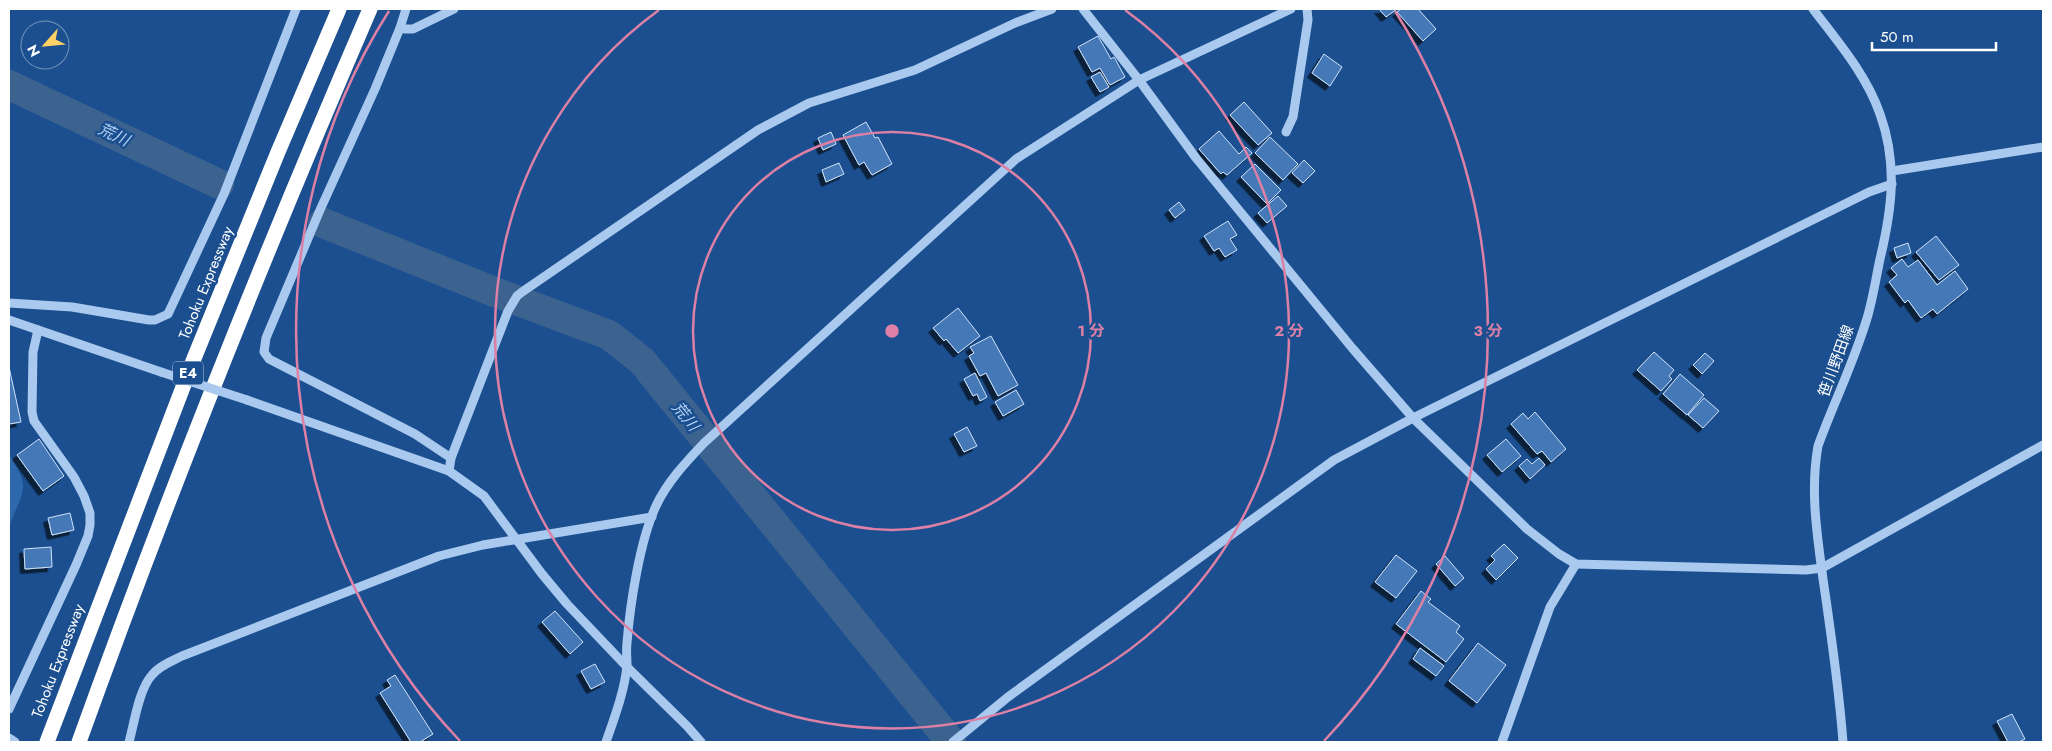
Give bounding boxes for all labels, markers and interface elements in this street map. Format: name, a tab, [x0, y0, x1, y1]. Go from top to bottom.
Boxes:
north arrow	[20, 20, 70, 70]
scale bar	[1872, 20, 1996, 52]
text: 50 m	[1880, 26, 1914, 48]
text: N	[22, 41, 45, 60]
water label: 荒川	[94, 117, 135, 152]
street label: Tohoku Expressway	[173, 223, 239, 343]
text: 1 分	[1077, 320, 1105, 342]
text: 2 分	[1274, 320, 1304, 342]
text: 3 分	[1474, 320, 1502, 342]
centre of rings	[883, 322, 901, 340]
street label: 笹川野田線	[1813, 322, 1859, 400]
road number: E4	[173, 362, 203, 384]
water label: 荒川	[667, 397, 706, 438]
street label: Tohoku Expressway	[26, 601, 90, 721]

